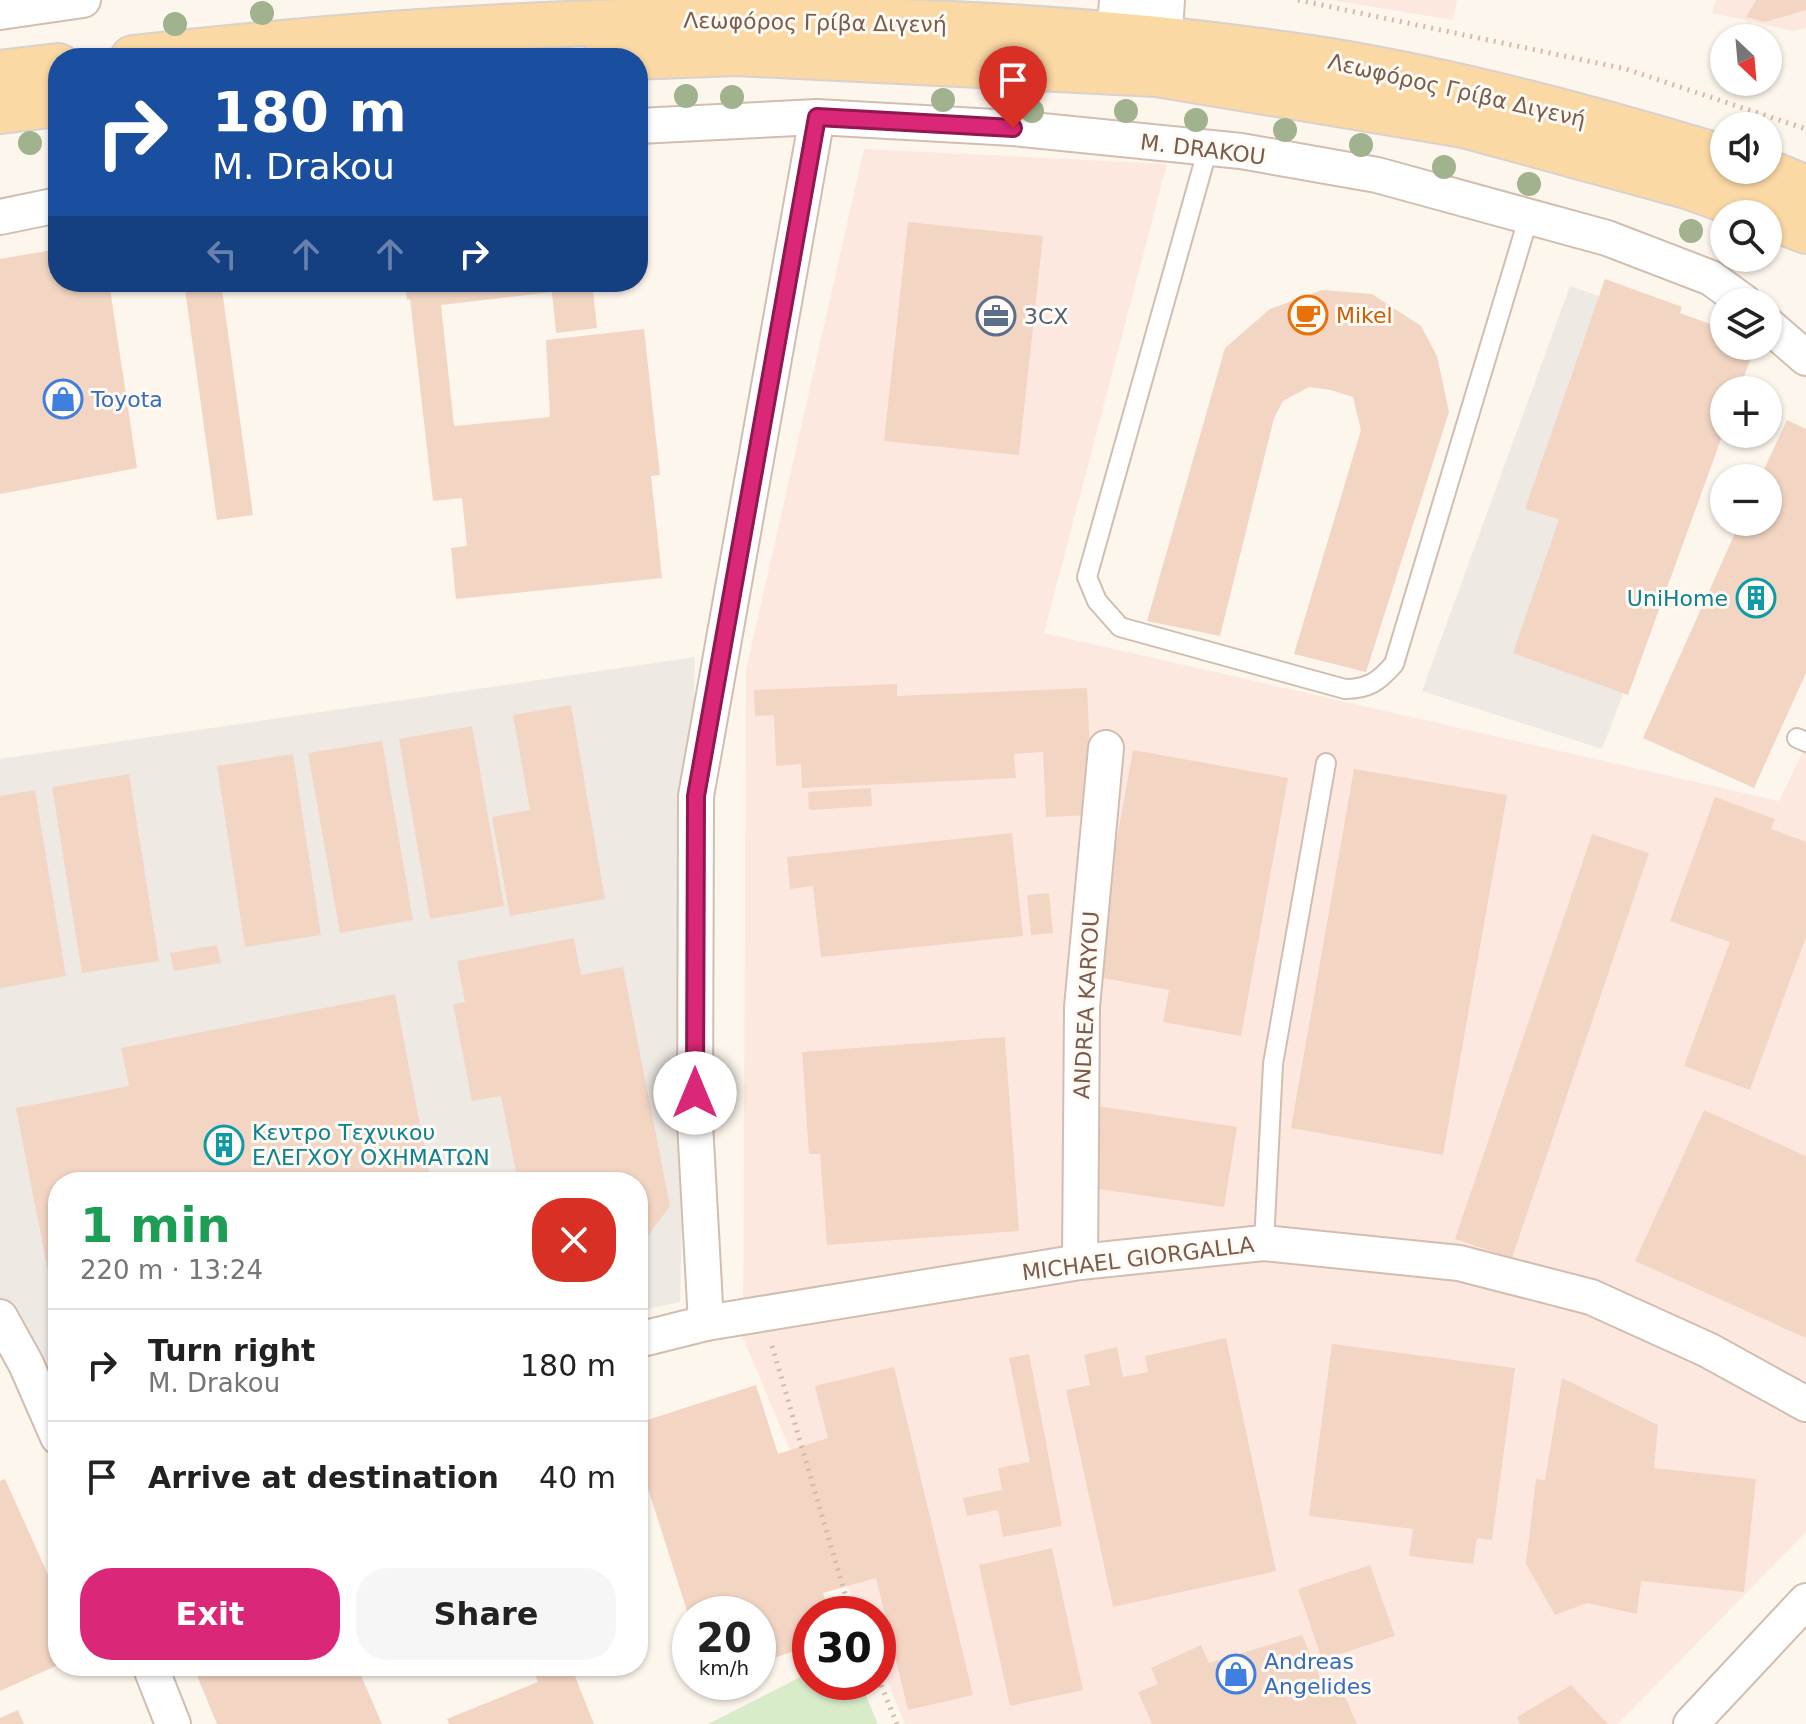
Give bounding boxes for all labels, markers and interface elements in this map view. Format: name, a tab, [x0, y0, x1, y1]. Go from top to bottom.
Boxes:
street label: Λεωφόρος Γρίβα Διγενή	[683, 8, 947, 37]
north arrow	[1710, 24, 1782, 96]
map controls	[1710, 24, 1782, 536]
pin	[979, 46, 1047, 128]
street label: Λεωφόρος Γρίβα Διγενή	[1326, 49, 1588, 132]
icon: arrive	[991, 58, 1035, 102]
text: 180 m	[212, 79, 407, 144]
icon: right	[80, 80, 184, 184]
button: sound	[1710, 112, 1782, 184]
street label: M. DRAKOU	[1139, 129, 1267, 170]
text: M. Drakou	[212, 146, 395, 187]
button: search	[1710, 200, 1782, 272]
icon: left	[200, 232, 244, 276]
icon: ahead	[284, 232, 328, 276]
icon: ahead	[368, 232, 412, 276]
icon: right	[452, 232, 496, 276]
button: layers	[1710, 288, 1782, 360]
cafe icon: Mikel	[1287, 294, 1329, 336]
office icon: 3CX	[975, 295, 1017, 337]
place label: Mikel	[1336, 303, 1393, 328]
place label: 3CX	[1024, 304, 1068, 329]
button: +	[1710, 376, 1782, 448]
shop icon: Toyota	[42, 378, 84, 420]
place label: Toyota	[90, 387, 163, 412]
button: −	[1710, 464, 1782, 536]
building icon: UniHome	[1735, 577, 1777, 619]
place label: UniHome	[1627, 586, 1728, 611]
street label: ANDREA KARYOU	[1069, 910, 1104, 1100]
position arrow	[653, 1051, 737, 1135]
place label: Κεντρο Τεχνικου ΕΛΕΓΧΟΥ ΟΧΗΜΑΤΩΝ	[252, 1120, 490, 1170]
building icon: Κεντρο Τεχνικου ΕΛΕΓΧΟΥ ΟΧΗΜΑΤΩΝ	[203, 1124, 245, 1166]
text: 1 min	[80, 1197, 231, 1253]
button: close	[532, 1198, 616, 1282]
street label: MICHAEL GIORGALLA	[1020, 1232, 1256, 1285]
text: 220 m · 13:24	[80, 1255, 263, 1285]
text: Turn right	[148, 1333, 315, 1368]
icon: right	[80, 1343, 124, 1387]
text: 180 m	[520, 1348, 616, 1383]
text: M. Drakou	[148, 1368, 280, 1398]
icon: arrive	[80, 1455, 124, 1499]
text: Arrive at destination	[148, 1460, 499, 1495]
text: 40 m	[539, 1460, 616, 1495]
button: Exit	[80, 1568, 340, 1660]
button: Share	[356, 1568, 616, 1660]
speed limit sign: 30	[792, 1596, 896, 1700]
text: 20	[696, 1615, 752, 1661]
place label: Andreas Angelides	[1264, 1649, 1372, 1699]
shop icon: Andreas Angelides	[1215, 1653, 1257, 1695]
text: km/h	[699, 1656, 749, 1680]

